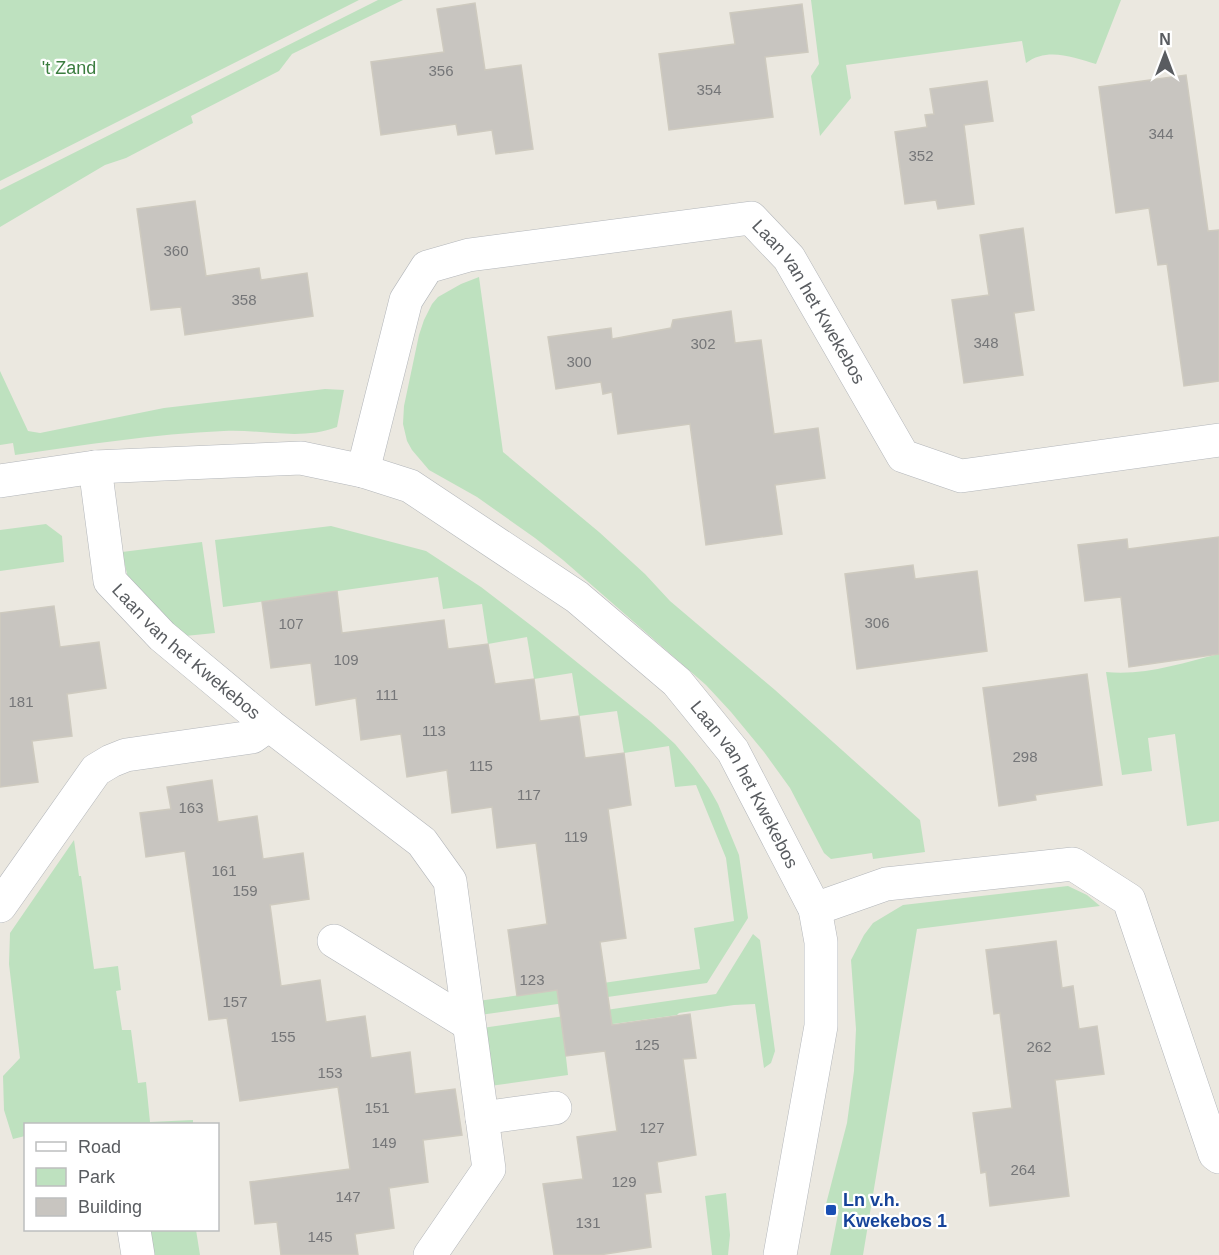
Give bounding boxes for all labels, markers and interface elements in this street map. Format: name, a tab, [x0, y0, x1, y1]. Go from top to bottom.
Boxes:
north arrow	[1135, 24, 1195, 84]
text: N	[1159, 31, 1171, 48]
park label: 't Zand	[42, 58, 96, 78]
house number: 356	[428, 62, 454, 79]
house number: 354	[696, 81, 722, 98]
house number: 344	[1148, 125, 1174, 142]
house number: 352	[908, 147, 934, 164]
street label: Laan van het Kwekebos	[748, 216, 869, 387]
house number: 360	[163, 242, 189, 259]
house number: 358	[231, 291, 257, 308]
house number: 348	[973, 334, 999, 351]
house number: 302	[690, 335, 716, 352]
house number: 300	[566, 353, 592, 370]
street label: Laan van het Kwekebos	[108, 580, 264, 723]
house number: 306	[864, 614, 890, 631]
house number: 107	[278, 615, 304, 632]
house number: 109	[333, 651, 359, 668]
house number: 111	[376, 686, 398, 703]
house number: 181	[8, 693, 34, 710]
street label: Laan van het Kwekebos	[686, 697, 802, 872]
house number: 113	[422, 722, 446, 739]
house number: 298	[1012, 748, 1038, 765]
house number: 115	[469, 757, 493, 774]
house number: 117	[517, 786, 541, 803]
house number: 163	[178, 799, 204, 816]
house number: 119	[564, 828, 588, 845]
house number: 161	[211, 862, 237, 879]
house number: 159	[232, 882, 258, 899]
house number: 123	[519, 971, 545, 988]
house number: 157	[222, 993, 248, 1010]
house number: 155	[270, 1028, 296, 1045]
house number: 125	[634, 1036, 660, 1053]
house number: 262	[1026, 1038, 1052, 1055]
house number: 153	[317, 1064, 343, 1081]
house number: 151	[364, 1099, 390, 1116]
house number: 127	[639, 1119, 665, 1136]
legend	[24, 1123, 219, 1231]
house number: 149	[371, 1134, 397, 1151]
text: Road	[78, 1137, 121, 1157]
house number: 264	[1010, 1161, 1036, 1178]
text: Park	[78, 1167, 116, 1187]
house number: 129	[611, 1173, 637, 1190]
house number: 147	[335, 1188, 361, 1205]
place label: Ln v.h. Kwekebos 1	[843, 1190, 947, 1231]
text: Building	[78, 1197, 142, 1217]
marker: Ln v.h. Kwekebos 1	[824, 1203, 838, 1217]
house number: 131	[575, 1214, 601, 1231]
house number: 145	[307, 1228, 333, 1245]

